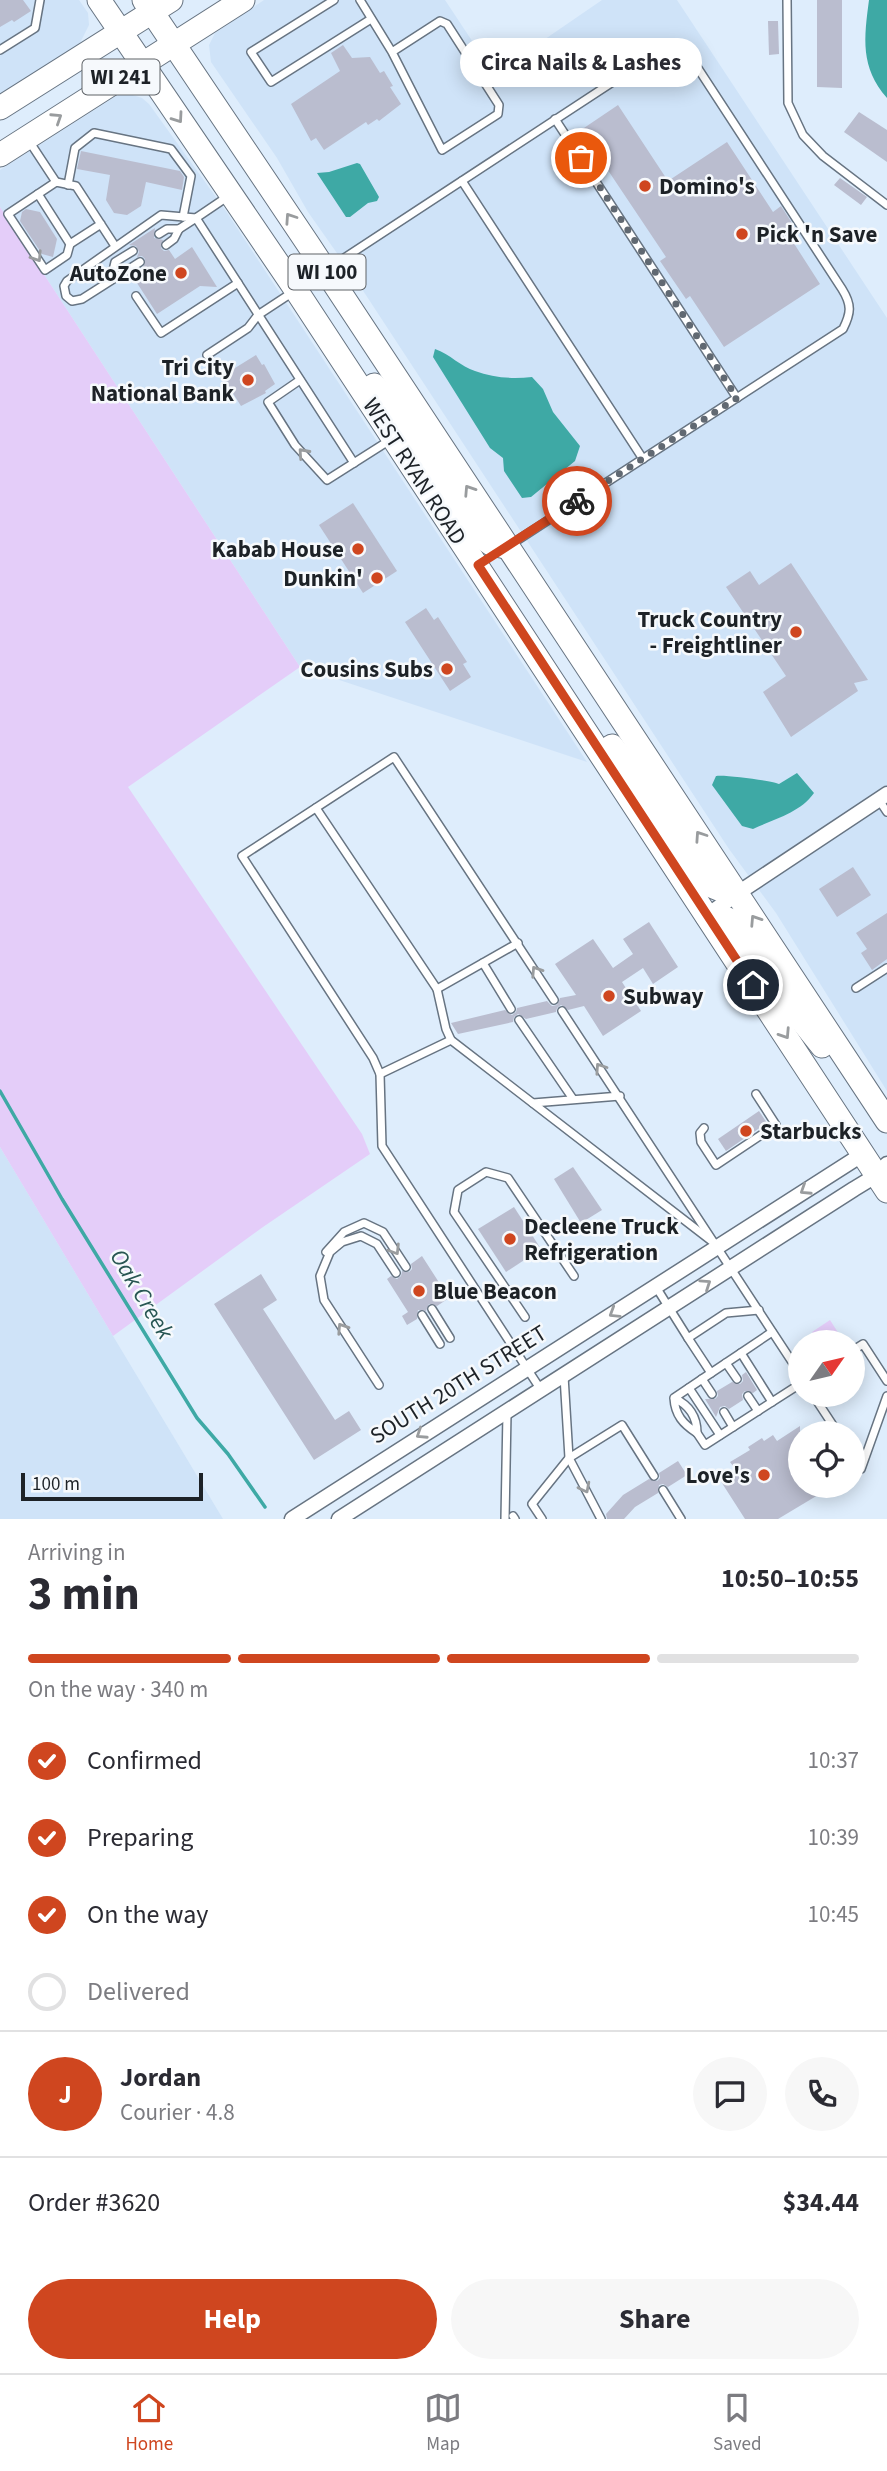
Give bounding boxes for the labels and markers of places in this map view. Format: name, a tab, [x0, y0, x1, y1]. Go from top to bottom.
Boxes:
callout: Circa Nails & Lashes	[460, 39, 702, 88]
pin	[551, 128, 611, 188]
place label: Domino's	[659, 170, 755, 203]
marker: Domino's	[637, 178, 653, 194]
place label: Pick 'n Save	[756, 218, 877, 251]
marker: Pick 'n Save	[734, 226, 750, 242]
place label: AutoZone	[69, 257, 167, 290]
marker: AutoZone	[173, 265, 189, 281]
place label: Tri City National Bank	[91, 351, 234, 410]
marker: Tri City National Bank	[240, 372, 256, 388]
place label: Kabab House	[211, 533, 344, 566]
marker: Kabab House	[350, 541, 366, 557]
place label: Dunkin'	[283, 562, 363, 595]
marker: Dunkin'	[369, 570, 385, 586]
place label: Truck Country - Freightliner	[638, 603, 783, 662]
marker: Truck Country - Freightliner	[788, 624, 804, 640]
place label: Cousins Subs	[300, 653, 433, 686]
marker: Cousins Subs	[439, 661, 455, 677]
pin	[723, 955, 783, 1015]
place label: Subway	[623, 980, 704, 1013]
marker: Subway	[601, 988, 617, 1004]
place label: Starbucks	[760, 1115, 862, 1148]
marker: Starbucks	[738, 1123, 754, 1139]
place label: Decleene Truck Refrigeration	[524, 1210, 679, 1269]
marker: Decleene Truck Refrigeration	[502, 1231, 518, 1247]
place label: Blue Beacon	[433, 1275, 557, 1308]
marker: Blue Beacon	[411, 1283, 427, 1299]
place label: Love's	[685, 1459, 750, 1492]
marker: Love's	[756, 1467, 772, 1483]

